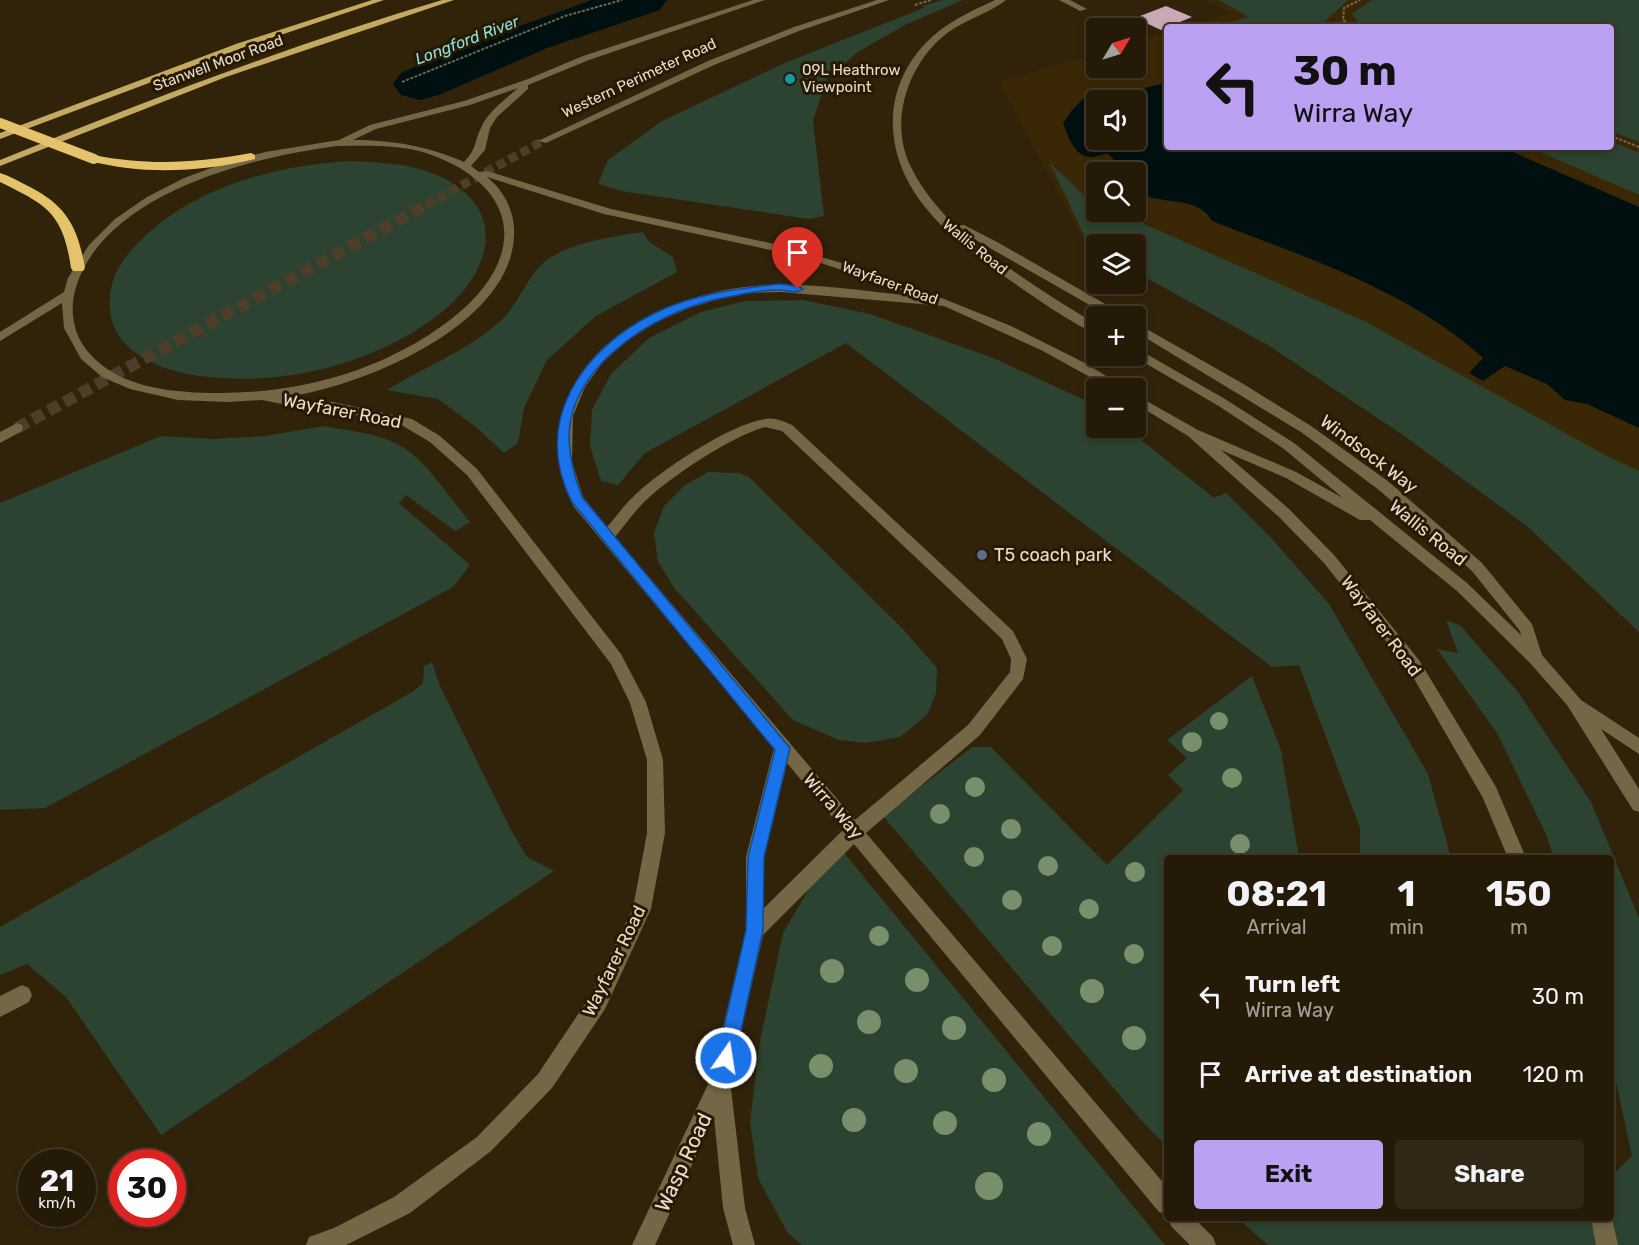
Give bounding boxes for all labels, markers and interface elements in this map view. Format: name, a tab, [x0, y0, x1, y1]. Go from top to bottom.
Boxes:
water label: Longford River	[412, 11, 522, 69]
north arrow	[1086, 18, 1146, 78]
map controls	[1086, 18, 1146, 438]
street label: Stanwell Moor Road	[150, 31, 286, 95]
street label: Western Perimeter Road	[559, 34, 719, 122]
text: 30 m	[1293, 46, 1397, 96]
icon: left	[1194, 48, 1272, 126]
place label: 09L Heathrow Viewpoint	[802, 61, 900, 96]
marker: 09L Heathrow Viewpoint	[783, 72, 797, 86]
button: sound	[1086, 90, 1146, 150]
text: Wirra Way	[1293, 97, 1413, 129]
button: search	[1086, 162, 1146, 222]
street label: Wallis Road	[939, 216, 1011, 278]
pin	[772, 227, 823, 289]
button: layers	[1086, 234, 1146, 294]
icon: arrive	[781, 236, 814, 269]
street label: Wayfarer Road	[840, 257, 940, 309]
button: +	[1086, 306, 1146, 366]
button: −	[1086, 378, 1146, 438]
street label: Wayfarer Road	[281, 389, 403, 433]
street label: Windsock Way	[1316, 410, 1422, 498]
street label: Wallis Road	[1385, 495, 1471, 571]
place label: T5 coach park	[994, 544, 1113, 566]
marker: T5 coach park	[975, 548, 989, 562]
street label: Wayfarer Road	[1336, 571, 1426, 681]
street label: Wirra Way	[798, 769, 868, 843]
text: 08:21	[1226, 872, 1327, 915]
text: 1	[1398, 872, 1415, 915]
text: 150	[1486, 872, 1552, 915]
street label: Wayfarer Road	[578, 902, 650, 1020]
text: Arrival	[1247, 915, 1307, 939]
text: min	[1389, 915, 1424, 939]
text: m	[1510, 915, 1528, 939]
text: Turn left	[1245, 971, 1340, 998]
icon: left	[1194, 980, 1227, 1013]
text: 30 m	[1532, 983, 1584, 1010]
text: Wirra Way	[1245, 998, 1334, 1022]
position arrow	[694, 1026, 758, 1090]
icon: arrive	[1194, 1058, 1227, 1091]
text: Arrive at destination	[1245, 1061, 1472, 1088]
text: 120 m	[1523, 1061, 1584, 1088]
street label: Wasp Road	[649, 1109, 717, 1215]
button: Exit	[1194, 1140, 1383, 1209]
button: Share	[1395, 1140, 1584, 1209]
speed limit sign: 30	[108, 1149, 186, 1227]
text: 21	[40, 1163, 74, 1199]
text: km/h	[38, 1194, 76, 1212]

